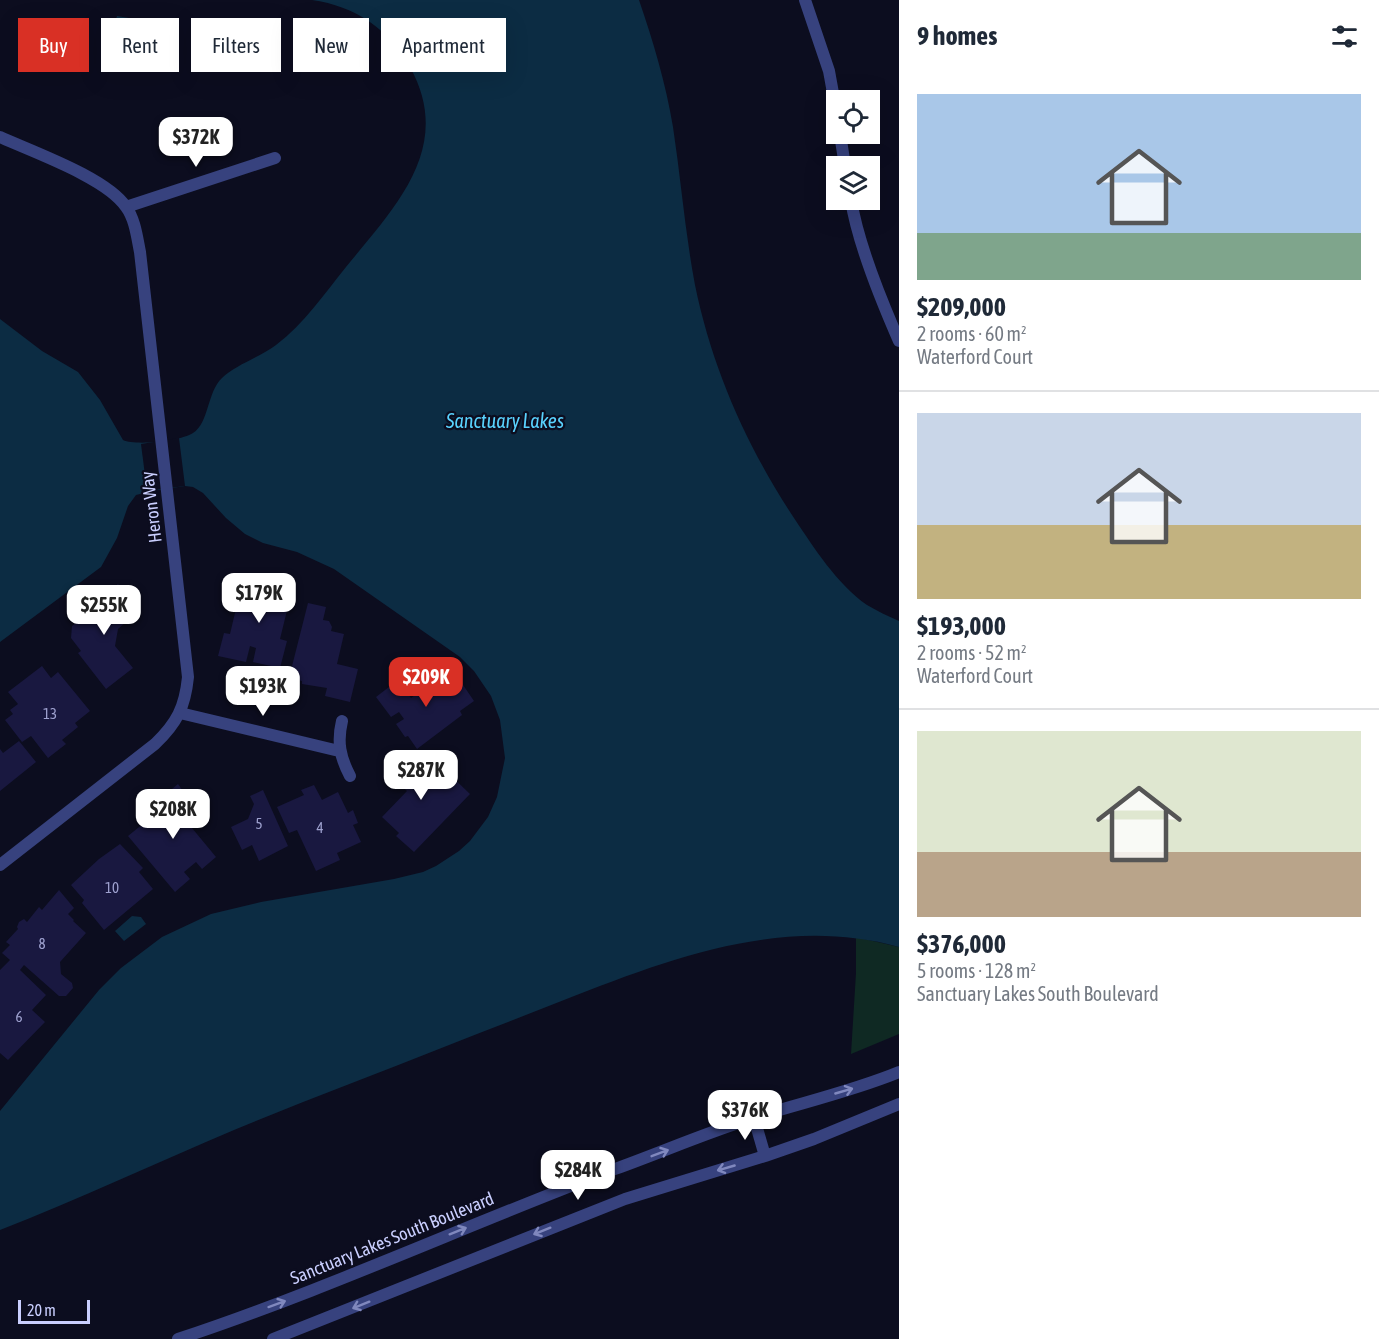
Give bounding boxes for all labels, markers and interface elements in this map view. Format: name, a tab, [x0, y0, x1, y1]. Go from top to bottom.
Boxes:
chip: Buy	[18, 18, 89, 72]
chip: Rent	[101, 18, 179, 72]
chip: Filters	[191, 18, 281, 72]
chip: New	[293, 18, 369, 72]
chip: Apartment	[381, 18, 506, 72]
icon: filters	[1328, 20, 1361, 53]
text: 9 homes	[917, 21, 997, 51]
map controls	[826, 90, 880, 210]
button: locate	[826, 90, 880, 144]
pin: $372K	[154, 117, 238, 168]
text: $372K	[173, 125, 219, 148]
icon: home	[1085, 133, 1193, 241]
button: layers	[826, 156, 880, 210]
text: $209,000	[917, 292, 1006, 322]
text: 2 rooms · 60 m²	[917, 322, 1027, 345]
text: Waterford Court	[917, 345, 1033, 368]
water label: Sanctuary Lakes	[445, 409, 564, 432]
icon: home	[1085, 452, 1193, 560]
street label: Heron Way	[136, 470, 166, 544]
pin: $179K	[217, 573, 301, 624]
text: $179K	[236, 581, 282, 604]
pin: $255K	[62, 585, 146, 636]
text: $255K	[81, 593, 127, 616]
text: $193,000	[917, 611, 1006, 641]
text: 2 rooms · 52 m²	[917, 641, 1027, 664]
pin: $209K	[384, 657, 468, 708]
text: Waterford Court	[917, 664, 1033, 687]
text: $209K	[403, 665, 449, 688]
pin: $193K	[221, 666, 305, 717]
text: $193K	[240, 674, 286, 697]
house number: 13	[43, 705, 57, 722]
pin: $287K	[379, 750, 463, 801]
text: $287K	[398, 758, 444, 781]
icon: home	[1085, 770, 1193, 878]
pin: $208K	[131, 789, 215, 840]
text: $208K	[150, 797, 196, 820]
house number: 5	[255, 815, 263, 832]
house number: 4	[316, 819, 324, 836]
house number: 10	[105, 879, 119, 896]
text: $376,000	[917, 929, 1006, 959]
house number: 8	[38, 935, 46, 952]
text: 5 rooms · 128 m²	[917, 959, 1036, 982]
text: Sanctuary Lakes South Boulevard	[917, 982, 1159, 1005]
house number: 6	[15, 1008, 23, 1025]
one-way arrow	[834, 1085, 853, 1096]
pin: $376K	[703, 1090, 787, 1141]
text: $376K	[722, 1098, 768, 1121]
one-way arrow	[650, 1147, 668, 1158]
pin: $284K	[536, 1150, 620, 1201]
text: $284K	[555, 1158, 601, 1181]
one-way arrow	[717, 1163, 736, 1174]
street label: Sanctuary Lakes South Boulevard	[287, 1188, 497, 1288]
one-way arrow	[448, 1225, 467, 1236]
one-way arrow	[533, 1226, 551, 1237]
scale bar	[18, 1297, 90, 1324]
one-way arrow	[267, 1298, 286, 1309]
one-way arrow	[352, 1300, 371, 1311]
text: 20 m	[27, 1301, 56, 1319]

